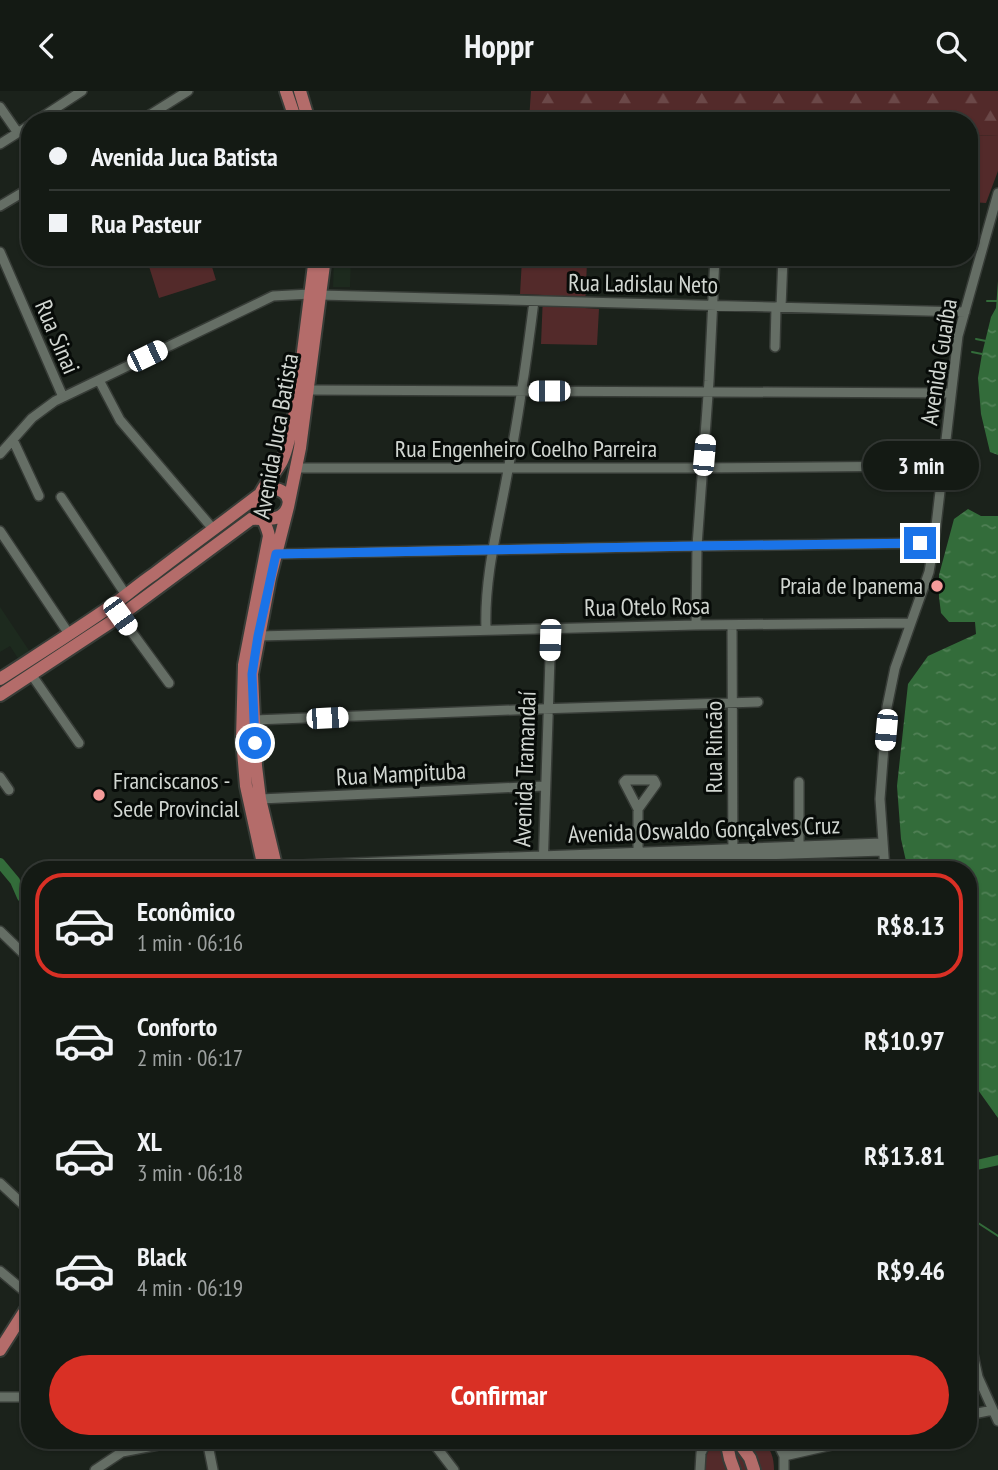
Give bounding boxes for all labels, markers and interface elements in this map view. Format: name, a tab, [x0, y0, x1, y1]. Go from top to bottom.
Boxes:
text: Hoppr	[464, 25, 534, 67]
icon: back	[28, 27, 66, 65]
icon: search	[932, 27, 970, 65]
text: Avenida Juca Batista	[91, 140, 278, 173]
text: Rua Pasteur	[91, 207, 201, 240]
street label: Rua Ladislau Neto	[568, 267, 718, 300]
street label: Rua Sinai	[28, 295, 87, 379]
street label: Avenida Guaíba	[913, 296, 964, 427]
car	[124, 337, 171, 375]
street label: Avenida Juca Batista	[246, 351, 305, 521]
car	[529, 381, 571, 402]
street label: Rua Engenheiro Coelho Parreira	[395, 433, 657, 464]
car	[692, 433, 717, 477]
callout: 3 min	[862, 441, 978, 491]
text: 3 min	[898, 451, 944, 480]
route end	[904, 527, 936, 559]
place label: Praia de Ipanema	[780, 570, 923, 601]
marker: Praia de Ipanema	[929, 578, 945, 594]
street label: Rua Otelo Rosa	[584, 590, 710, 623]
car	[100, 593, 141, 639]
car	[539, 619, 562, 661]
street label: Avenida Tramandaí	[506, 691, 543, 847]
street label: Rua Rincão	[698, 701, 729, 793]
car	[306, 706, 349, 730]
car	[874, 708, 899, 752]
route start	[239, 727, 271, 759]
street label: Rua Mampituba	[335, 755, 467, 792]
place label: Franciscanos - Sede Provincial	[113, 765, 240, 824]
marker: Franciscanos - Sede Provincial	[91, 787, 107, 803]
street label: Avenida Oswaldo Gonçalves Cruz	[567, 809, 841, 850]
icon: car	[53, 894, 116, 957]
text: Econômico	[137, 895, 235, 928]
text: R$8.13	[877, 909, 945, 942]
text: 1 min · 06:16	[137, 928, 243, 957]
icon: car	[53, 1009, 116, 1072]
text: Conforto	[137, 1010, 217, 1043]
text: R$10.97	[864, 1024, 945, 1057]
text: 2 min · 06:17	[137, 1043, 243, 1072]
icon: car	[53, 1124, 116, 1187]
text: XL	[137, 1125, 162, 1158]
text: R$13.81	[864, 1139, 945, 1172]
text: 3 min · 06:18	[137, 1158, 243, 1187]
icon: car	[53, 1239, 116, 1302]
text: Black	[137, 1240, 187, 1273]
text: R$9.46	[877, 1254, 945, 1287]
text: 4 min · 06:19	[137, 1273, 243, 1302]
button: Confirmar	[49, 1355, 949, 1435]

